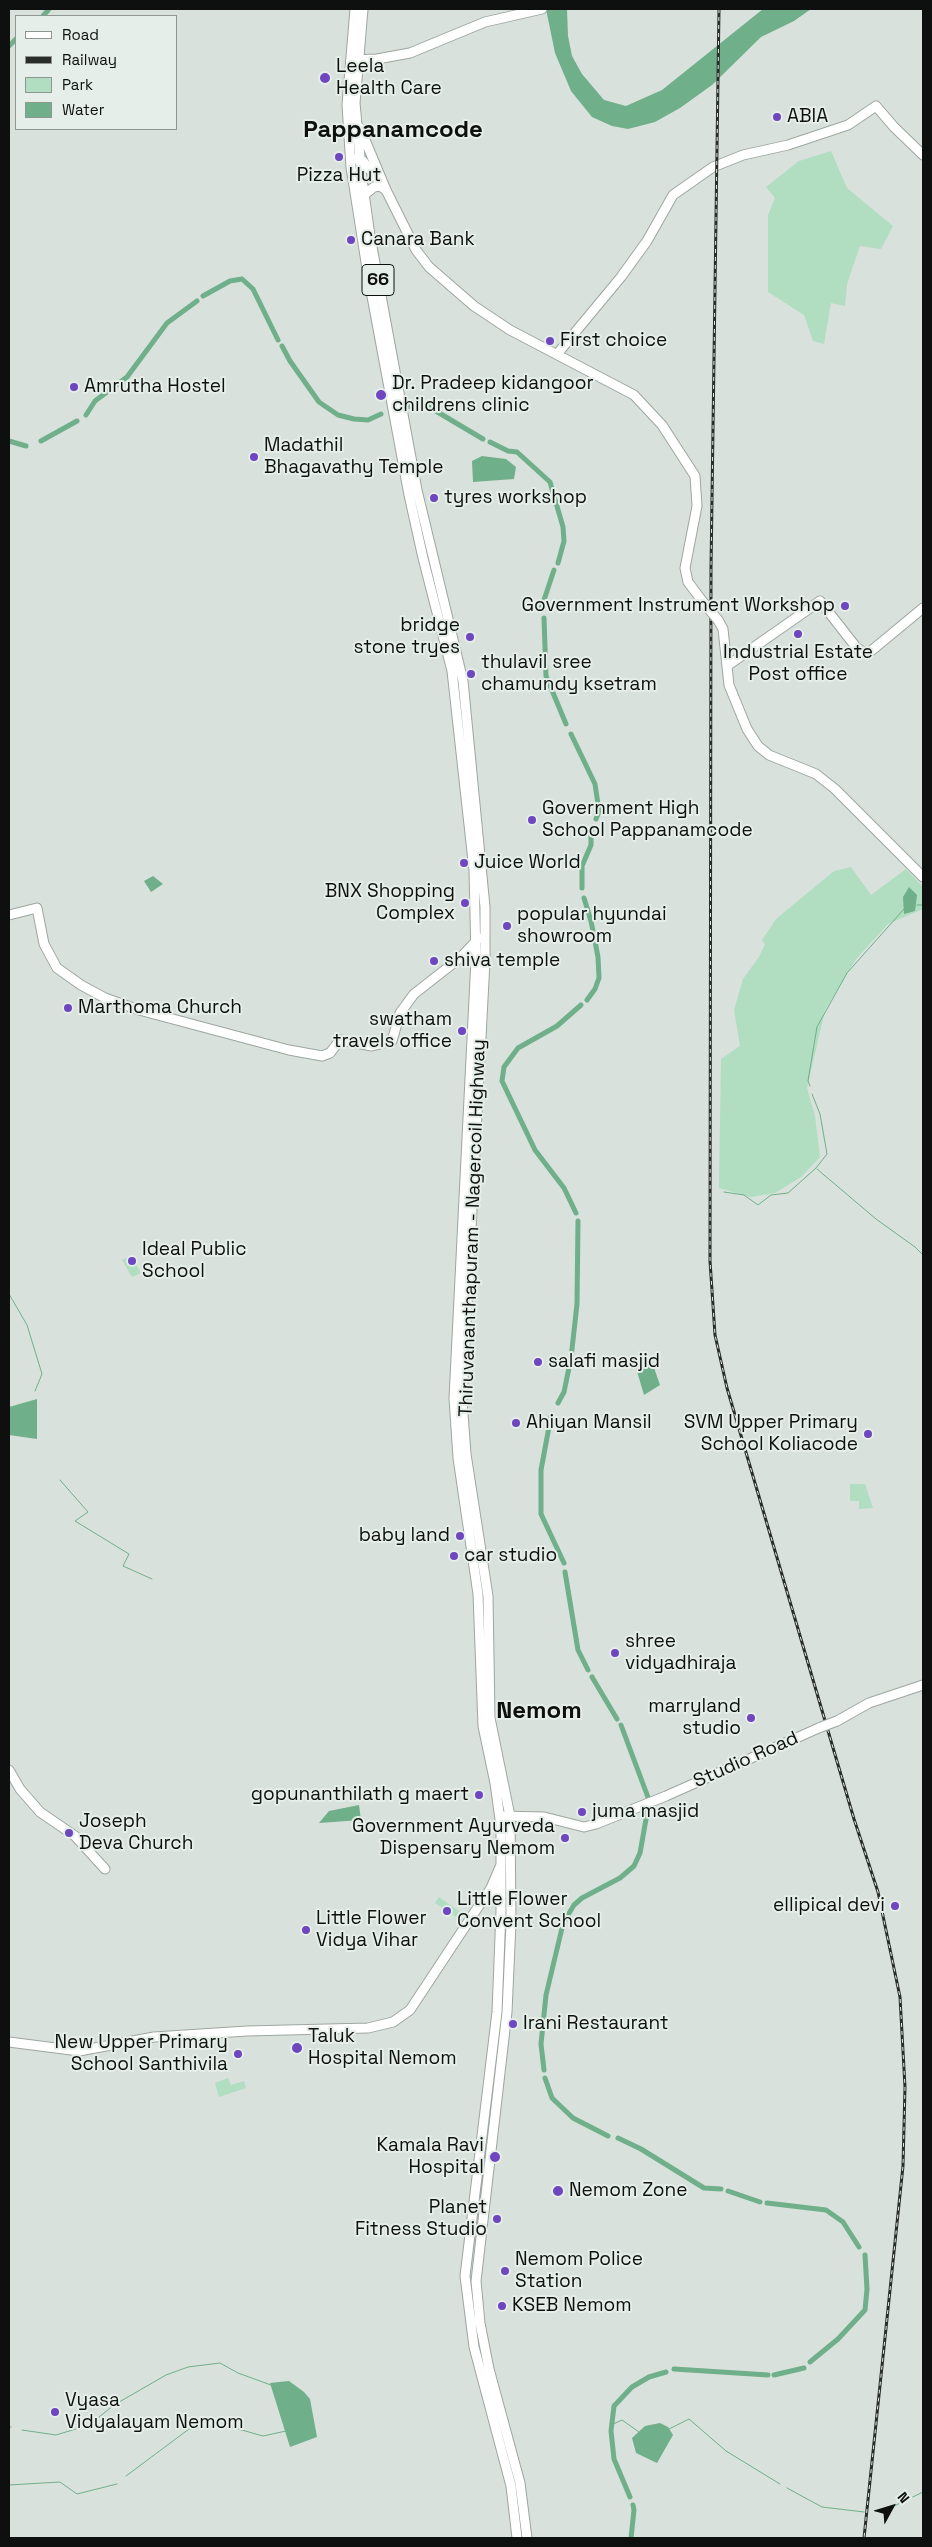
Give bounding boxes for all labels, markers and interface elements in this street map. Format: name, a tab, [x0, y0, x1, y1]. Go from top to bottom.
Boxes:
legend	[15, 15, 178, 130]
text: Road	[62, 25, 99, 44]
text: Railway	[62, 50, 117, 69]
place label: Leela Health Care	[336, 56, 442, 100]
marker: Leela Health Care	[318, 71, 332, 85]
text: Park	[62, 75, 93, 94]
text: Water	[62, 100, 104, 119]
place label: ABIA	[787, 106, 828, 128]
marker: ABIA	[771, 111, 783, 123]
district label: Pappanamcode	[303, 116, 483, 144]
marker: Pizza Hut	[333, 151, 345, 163]
place label: Pizza Hut	[297, 165, 381, 187]
place label: Canara Bank	[361, 229, 475, 251]
marker: Canara Bank	[345, 234, 357, 246]
road number: 66	[362, 264, 394, 296]
place label: First choice	[560, 330, 667, 352]
marker: First choice	[544, 335, 556, 347]
place label: Dr. Pradeep kidangoor childrens clinic	[392, 373, 594, 417]
place label: Amrutha Hostel	[84, 376, 226, 398]
marker: Amrutha Hostel	[68, 381, 80, 393]
marker: Dr. Pradeep kidangoor childrens clinic	[374, 388, 388, 402]
place label: Madathil Bhagavathy Temple	[264, 435, 443, 479]
marker: Madathil Bhagavathy Temple	[248, 451, 260, 463]
place label: tyres workshop	[444, 487, 587, 509]
marker: tyres workshop	[428, 492, 440, 504]
place label: Government Instrument Workshop	[522, 595, 835, 617]
marker: Government Instrument Workshop	[839, 600, 851, 612]
place label: bridge stone tryes	[353, 615, 460, 659]
marker: Industrial Estate Post office	[792, 628, 804, 640]
marker: bridge stone tryes	[464, 631, 476, 643]
place label: Industrial Estate Post office	[723, 642, 873, 686]
place label: thulavil sree chamundy ksetram	[481, 652, 657, 696]
marker: thulavil sree chamundy ksetram	[465, 668, 477, 680]
place label: Government High School Pappanamcode	[542, 798, 753, 842]
marker: Government High School Pappanamcode	[526, 814, 538, 826]
place label: Juice World	[474, 852, 581, 874]
marker: Juice World	[458, 857, 470, 869]
place label: BNX Shopping Complex	[325, 881, 455, 925]
marker: BNX Shopping Complex	[459, 897, 471, 909]
place label: popular hyundai showroom	[517, 904, 667, 948]
marker: popular hyundai showroom	[501, 920, 513, 932]
place label: shiva temple	[444, 950, 560, 972]
marker: shiva temple	[428, 955, 440, 967]
place label: Marthoma Church	[78, 997, 242, 1019]
marker: Marthoma Church	[62, 1002, 74, 1014]
place label: swatham travels office	[333, 1009, 452, 1053]
marker: swatham travels office	[456, 1025, 468, 1037]
street label: Thiruvananthapuram - Nagercoil Highway	[455, 1039, 491, 1417]
place label: Ideal Public School	[142, 1239, 247, 1283]
marker: Ideal Public School	[126, 1255, 138, 1267]
place label: salafi masjid	[548, 1351, 660, 1373]
marker: salafi masjid	[532, 1356, 544, 1368]
place label: Ahiyan Mansil	[526, 1412, 652, 1434]
place label: SVM Upper Primary School Koliacode	[684, 1412, 858, 1456]
marker: Ahiyan Mansil	[510, 1417, 522, 1429]
marker: SVM Upper Primary School Koliacode	[862, 1428, 874, 1440]
place label: baby land	[359, 1525, 450, 1547]
marker: baby land	[454, 1530, 466, 1542]
place label: car studio	[464, 1545, 557, 1567]
marker: car studio	[448, 1550, 460, 1562]
place label: shree vidyadhiraja	[625, 1631, 736, 1675]
marker: shree vidyadhiraja	[609, 1647, 621, 1659]
place label: marryland studio	[648, 1696, 741, 1740]
district label: Nemom	[496, 1697, 582, 1725]
marker: marryland studio	[745, 1712, 757, 1724]
street label: Studio Road	[690, 1727, 802, 1793]
place label: gopunanthilath g maert	[251, 1784, 469, 1806]
marker: gopunanthilath g maert	[473, 1789, 485, 1801]
place label: juma masjid	[592, 1801, 699, 1823]
marker: juma masjid	[576, 1806, 588, 1818]
place label: Joseph Deva Church	[79, 1811, 193, 1855]
place label: Government Ayurveda Dispensary Nemom	[352, 1816, 555, 1860]
marker: Joseph Deva Church	[63, 1827, 75, 1839]
marker: Government Ayurveda Dispensary Nemom	[559, 1832, 571, 1844]
place label: Little Flower Convent School	[457, 1889, 601, 1933]
place label: ellipical devi	[773, 1895, 885, 1917]
marker: ellipical devi	[889, 1900, 901, 1912]
marker: Little Flower Convent School	[441, 1905, 453, 1917]
place label: Little Flower Vidya Vihar	[316, 1908, 427, 1952]
marker: Little Flower Vidya Vihar	[300, 1924, 312, 1936]
place label: Irani Restaurant	[523, 2013, 669, 2035]
marker: Irani Restaurant	[507, 2018, 519, 2030]
place label: Taluk Hospital Nemom	[308, 2026, 457, 2070]
place label: New Upper Primary School Santhivila	[55, 2032, 228, 2076]
marker: Taluk Hospital Nemom	[290, 2041, 304, 2055]
marker: New Upper Primary School Santhivila	[232, 2048, 244, 2060]
place label: Kamala Ravi Hospital	[376, 2135, 484, 2179]
marker: Kamala Ravi Hospital	[488, 2150, 502, 2164]
place label: Nemom Zone	[569, 2180, 687, 2202]
marker: Nemom Zone	[551, 2184, 565, 2198]
place label: Planet Fitness Studio	[355, 2197, 487, 2241]
marker: Planet Fitness Studio	[491, 2213, 503, 2225]
place label: Nemom Police Station	[515, 2249, 643, 2293]
marker: Nemom Police Station	[499, 2265, 511, 2277]
place label: KSEB Nemom	[512, 2295, 632, 2317]
marker: KSEB Nemom	[496, 2300, 508, 2312]
place label: Vyasa Vidyalayam Nemom	[65, 2390, 244, 2434]
marker: Vyasa Vidyalayam Nemom	[49, 2406, 61, 2418]
north arrow	[867, 2482, 917, 2532]
text: N	[894, 2488, 914, 2507]

